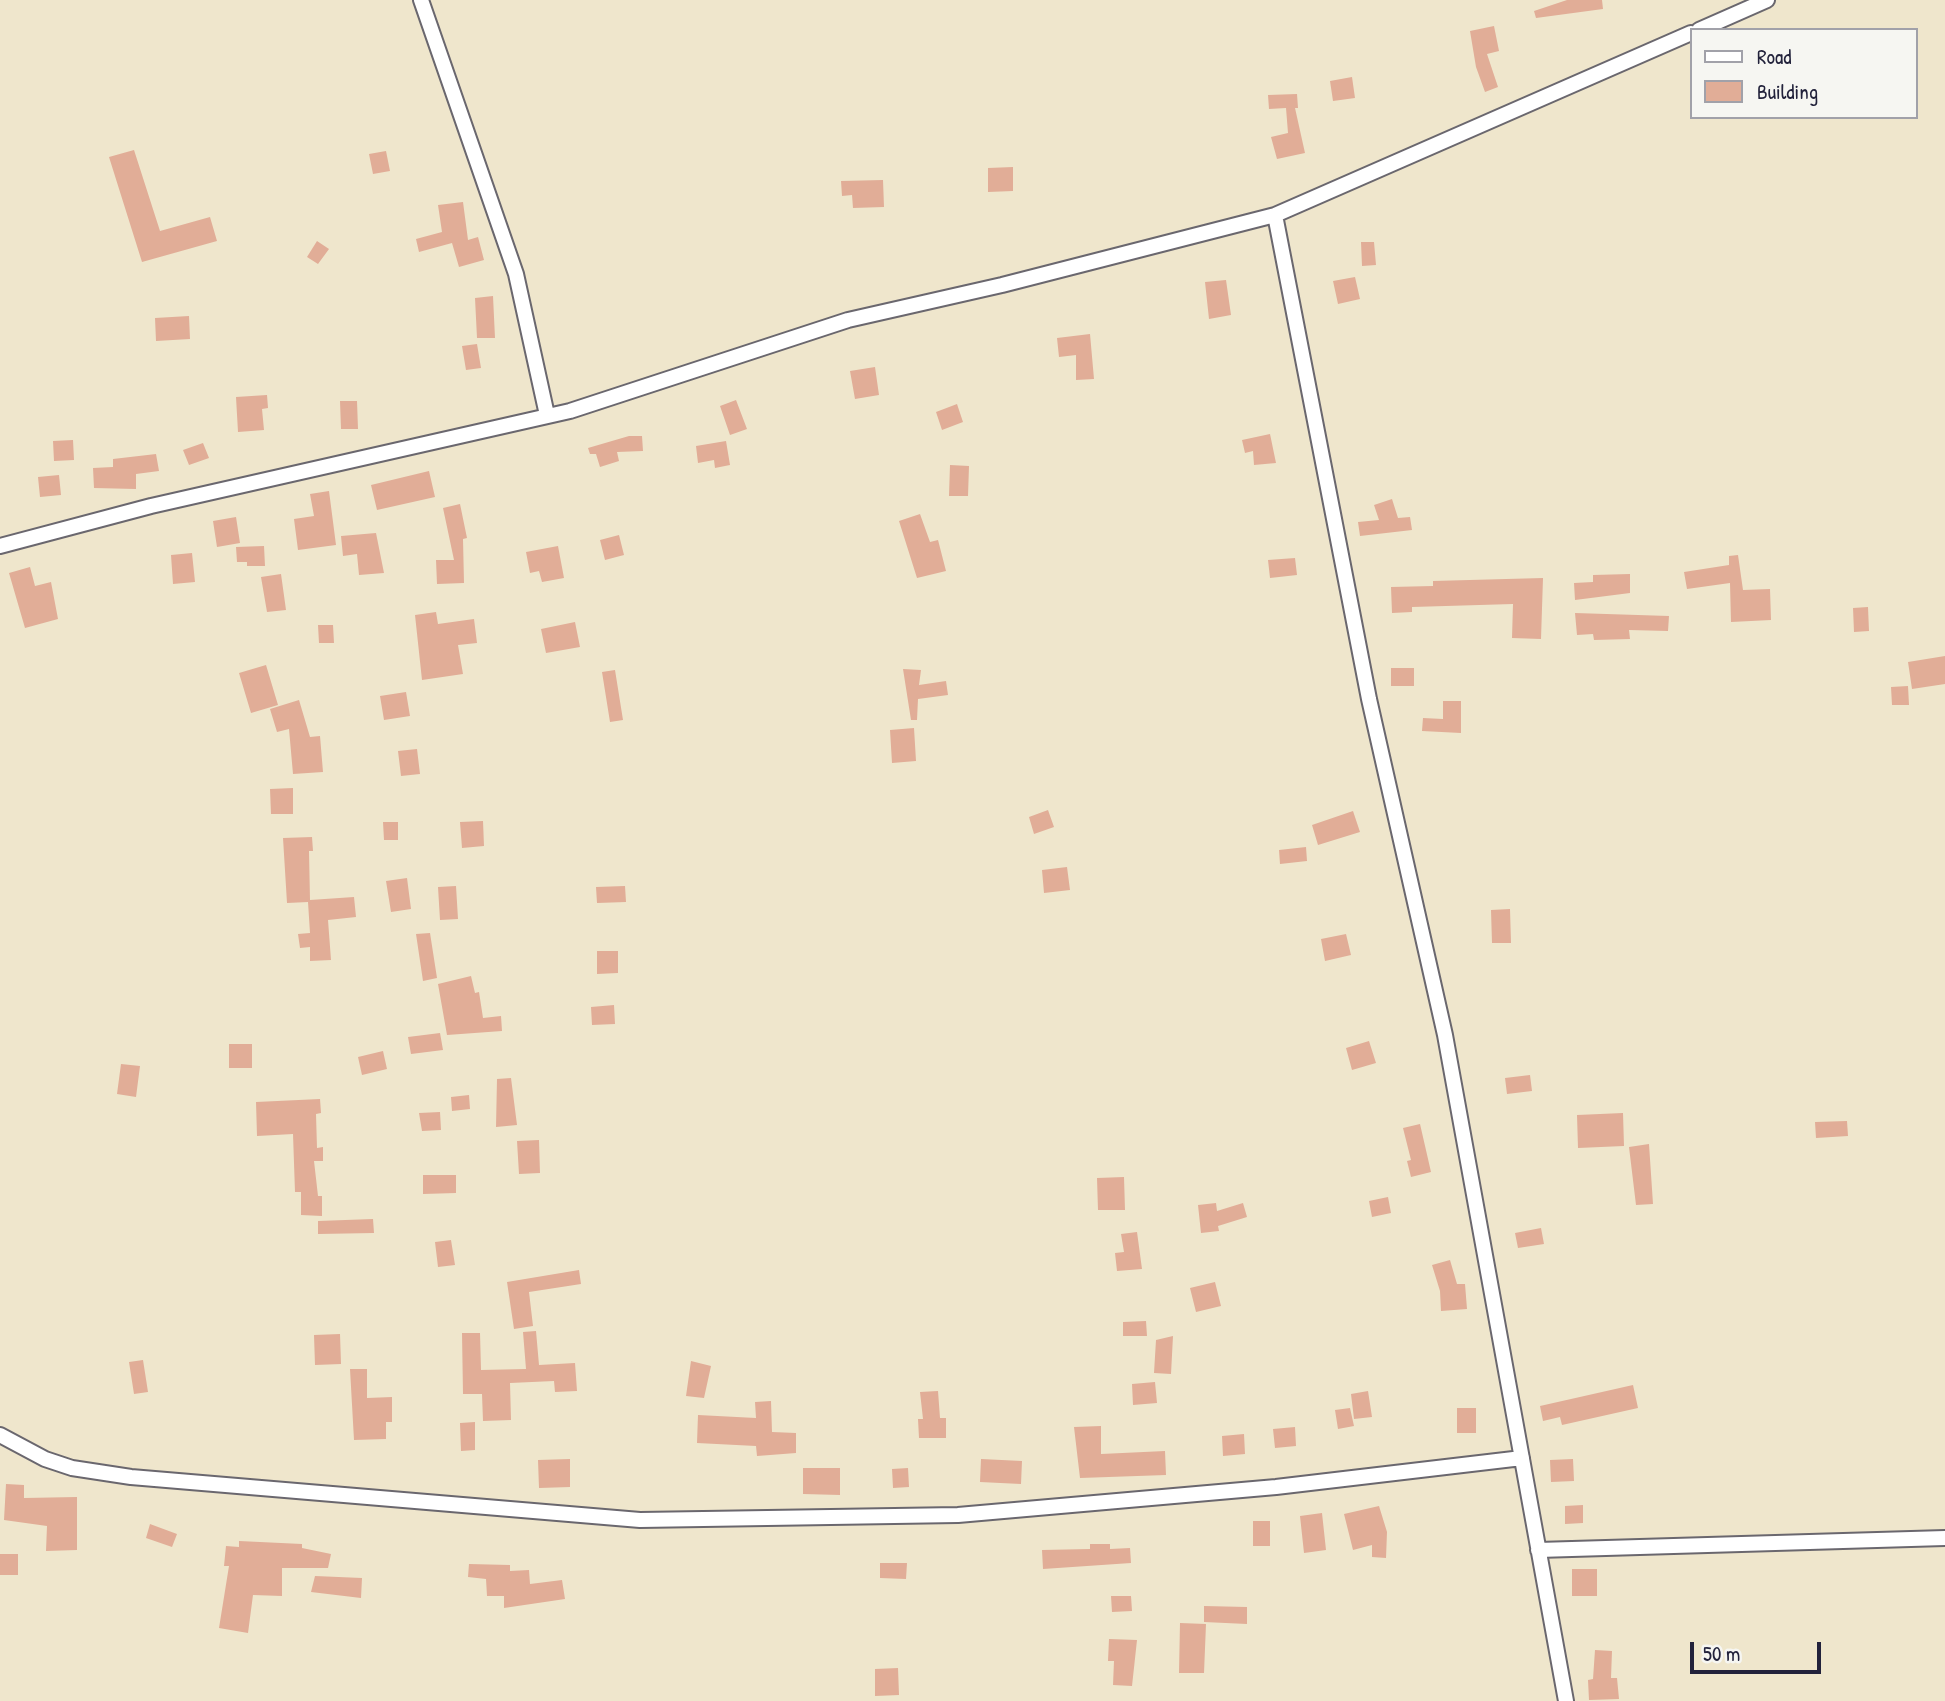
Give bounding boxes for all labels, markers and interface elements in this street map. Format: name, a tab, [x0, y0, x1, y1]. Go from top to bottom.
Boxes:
legend	[1689, 28, 1917, 119]
text: Road	[1757, 42, 1791, 71]
text: Building	[1757, 77, 1818, 106]
scale bar	[1693, 1628, 1824, 1672]
text: 50 m	[1703, 1639, 1740, 1668]

